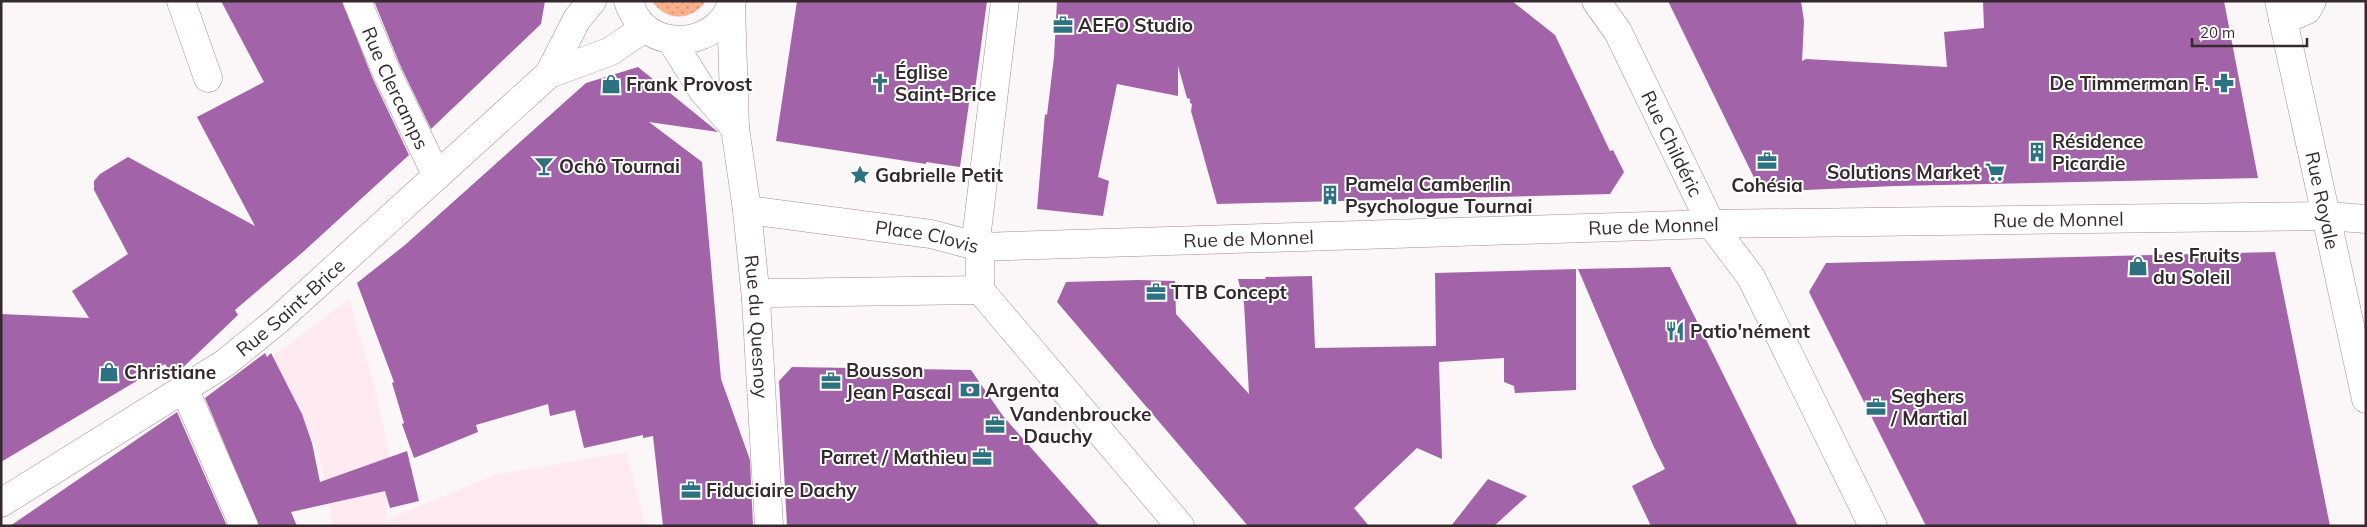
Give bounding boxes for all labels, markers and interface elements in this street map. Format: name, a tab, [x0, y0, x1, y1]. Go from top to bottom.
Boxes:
place label: AEFO Studio	[1078, 13, 1193, 37]
office icon: AEFO Studio	[1052, 14, 1074, 36]
scale bar	[2192, 15, 2307, 47]
street label: Rue Clercamps	[357, 23, 434, 153]
text: 20 m	[2200, 23, 2235, 42]
place label: Église Saint-Brice	[895, 60, 996, 106]
place label: De Timmerman F.	[2050, 71, 2209, 95]
place label: Frank Provost	[626, 72, 752, 96]
church icon: Église Saint-Brice	[869, 72, 891, 94]
pharmacy icon: De Timmerman F.	[2213, 72, 2235, 94]
shop icon: Frank Provost	[600, 73, 622, 95]
street label: Rue Childéric	[1636, 87, 1708, 201]
place label: Résidence Picardie	[2052, 129, 2143, 175]
building icon: Résidence Picardie	[2026, 141, 2048, 163]
street label: Rue Royale	[2300, 149, 2345, 251]
office icon: Cohésia	[1756, 150, 1778, 172]
place label: Ochô Tournai	[559, 154, 680, 178]
bar icon: Ochô Tournai	[533, 155, 555, 177]
place label: Solutions Market	[1827, 160, 1980, 184]
supermarket icon: Solutions Market	[1984, 161, 2006, 183]
place label: Gabrielle Petit	[875, 163, 1003, 187]
place icon: Gabrielle Petit	[849, 164, 871, 186]
place label: Pamela Camberlin Psychologue Tournai	[1345, 172, 1532, 218]
place label: Cohésia	[1731, 173, 1803, 197]
building icon: Pamela Camberlin Psychologue Tournai	[1319, 184, 1341, 206]
street label: Rue de Monnel	[1993, 207, 2124, 232]
street label: Rue de Monnel	[1588, 212, 1719, 240]
street label: Place Clovis	[874, 215, 981, 258]
street label: Rue de Monnel	[1183, 225, 1314, 253]
place label: Les Fruits du Soleil	[2153, 243, 2240, 289]
street label: Rue Saint-Brice	[231, 253, 350, 361]
street label: Rue du Quesnoy	[740, 254, 774, 399]
shop icon: Les Fruits du Soleil	[2127, 255, 2149, 277]
place label: TTB Concept	[1171, 280, 1287, 304]
office icon: TTB Concept	[1145, 281, 1167, 303]
place label: Patio'nément	[1690, 319, 1810, 343]
restaurant icon: Patio'nément	[1664, 320, 1686, 342]
place label: Bousson Jean Pascal	[846, 358, 952, 404]
place label: Christiane	[124, 360, 216, 384]
shop icon: Christiane	[98, 361, 120, 383]
office icon: Bousson Jean Pascal	[820, 370, 842, 392]
place label: Argenta	[985, 378, 1059, 402]
bank icon: Argenta	[959, 379, 981, 401]
place label: Seghers / Martial	[1890, 384, 1967, 430]
office icon: Seghers / Martial	[1865, 396, 1887, 418]
place label: Vandenbroucke - Dauchy	[1009, 402, 1151, 448]
office icon: Vandenbroucke - Dauchy	[984, 414, 1006, 436]
place label: Parret / Mathieu	[821, 445, 967, 469]
office icon: Parret / Mathieu	[971, 446, 993, 468]
place label: Fiduciaire Dachy	[706, 478, 857, 502]
office icon: Fiduciaire Dachy	[680, 479, 702, 501]

